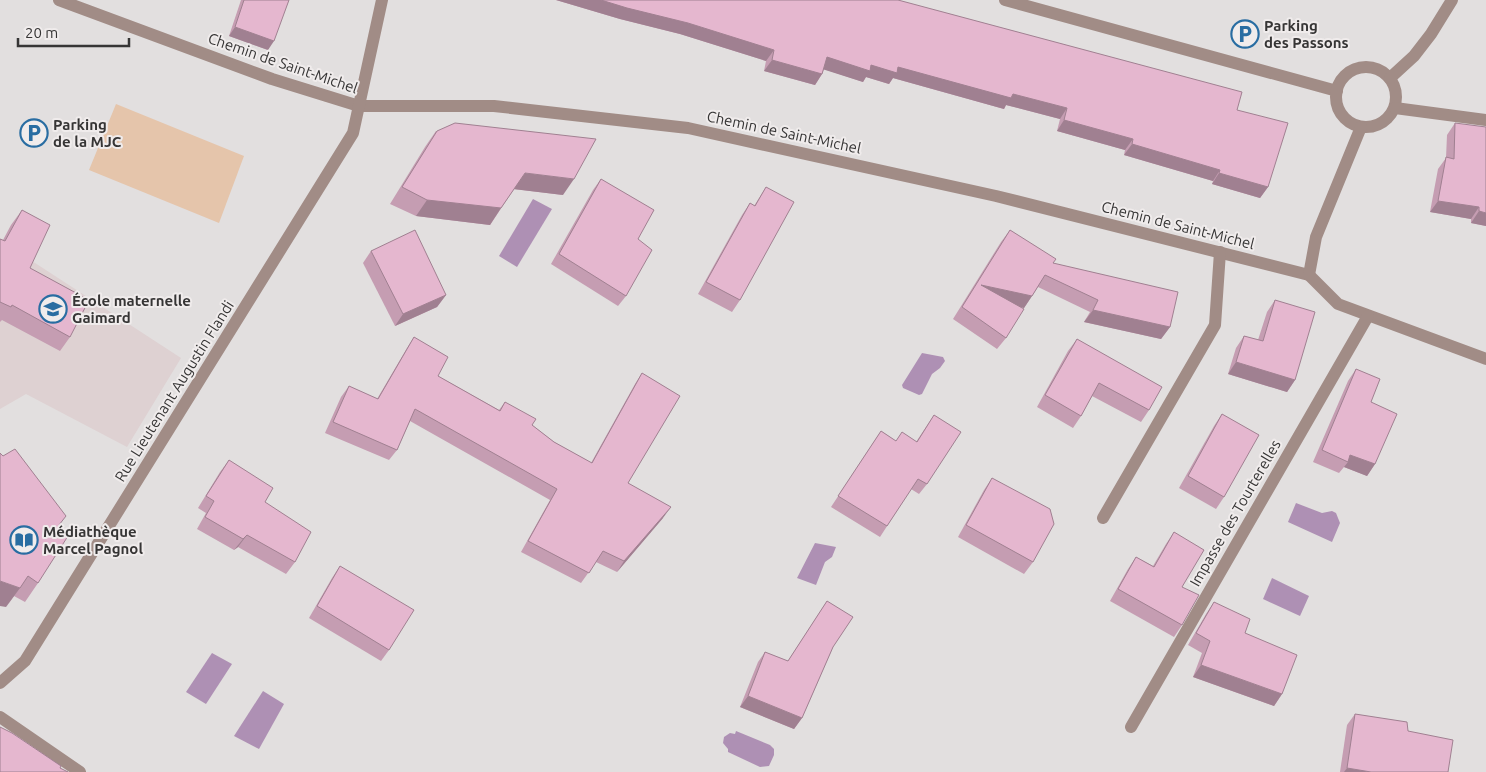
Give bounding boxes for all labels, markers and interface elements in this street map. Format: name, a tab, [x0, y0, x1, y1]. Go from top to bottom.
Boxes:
scale bar	[18, 15, 129, 47]
place label: Parking des Passons	[1264, 17, 1349, 51]
parking icon: Parking des Passons	[1230, 19, 1260, 49]
text: 20 m	[25, 24, 58, 41]
street label: Chemin de Saint-Michel	[206, 29, 360, 97]
street label: Chemin de Saint-Michel	[705, 107, 863, 157]
place label: Parking de la MJC	[53, 116, 122, 150]
parking icon: Parking de la MJC	[19, 118, 49, 148]
street label: Chemin de Saint-Michel	[1100, 198, 1256, 252]
place label: École maternelle Gaimard	[72, 292, 191, 326]
school or university icon: École maternelle Gaimard	[38, 294, 68, 324]
street label: Rue Lieutenant Augustin Flandi	[111, 297, 237, 485]
street label: Impasse des Tourterelles	[1186, 437, 1284, 589]
place label: Médiathèque Marcel Pagnol	[43, 523, 143, 557]
library icon: Médiathèque Marcel Pagnol	[9, 525, 39, 555]

